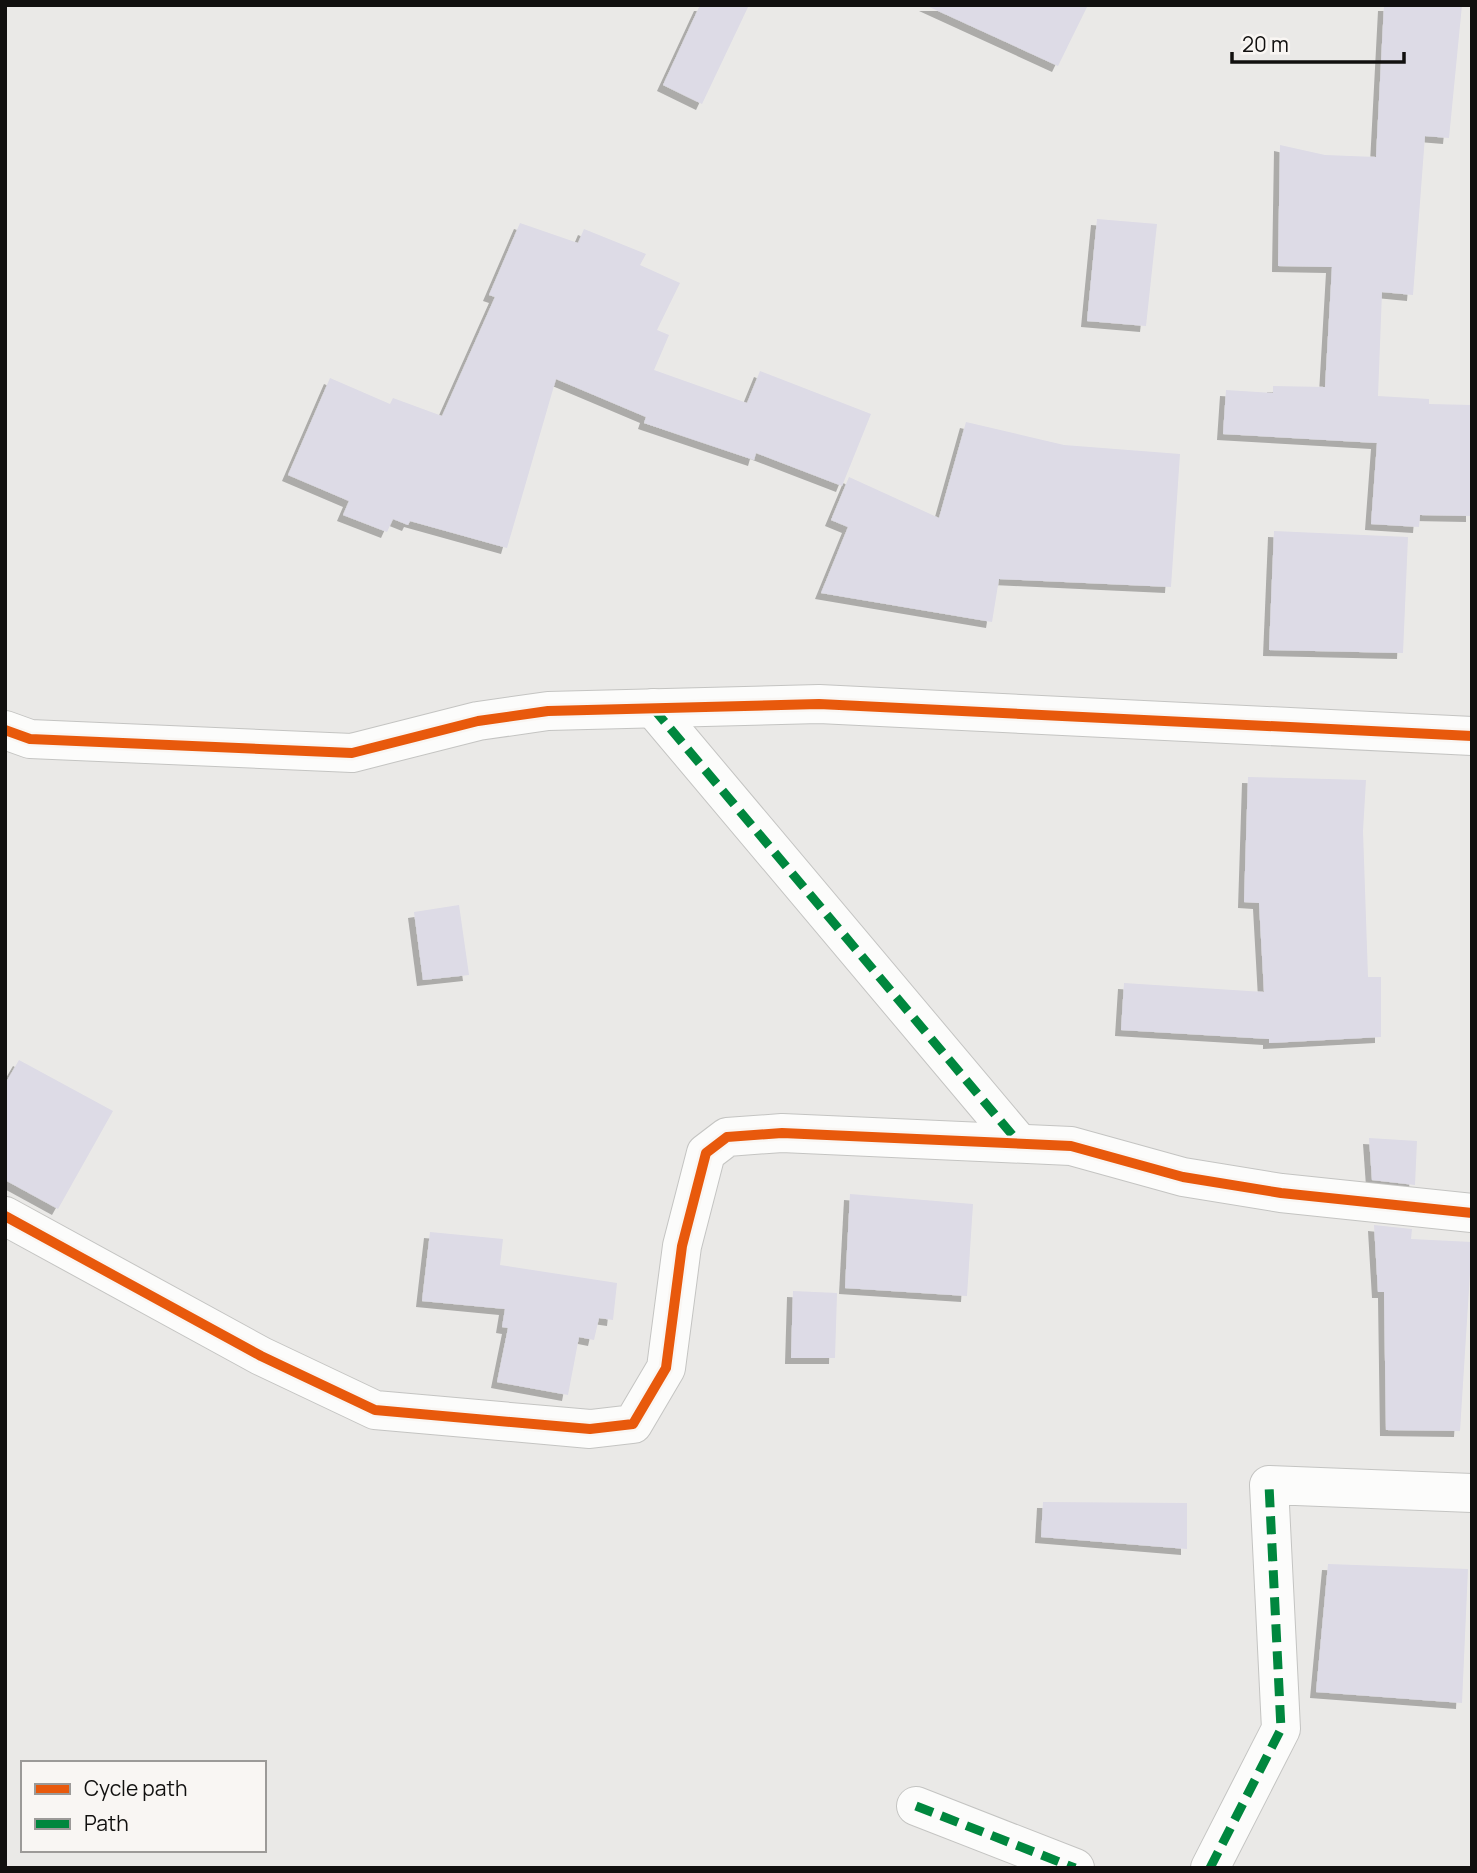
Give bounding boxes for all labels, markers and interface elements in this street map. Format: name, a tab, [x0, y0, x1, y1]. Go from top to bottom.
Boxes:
scale bar	[1232, 21, 1404, 65]
text: 20 m	[1242, 30, 1289, 58]
legend	[21, 1761, 266, 1852]
text: Cycle path	[84, 1774, 187, 1802]
text: Path	[84, 1809, 129, 1837]

